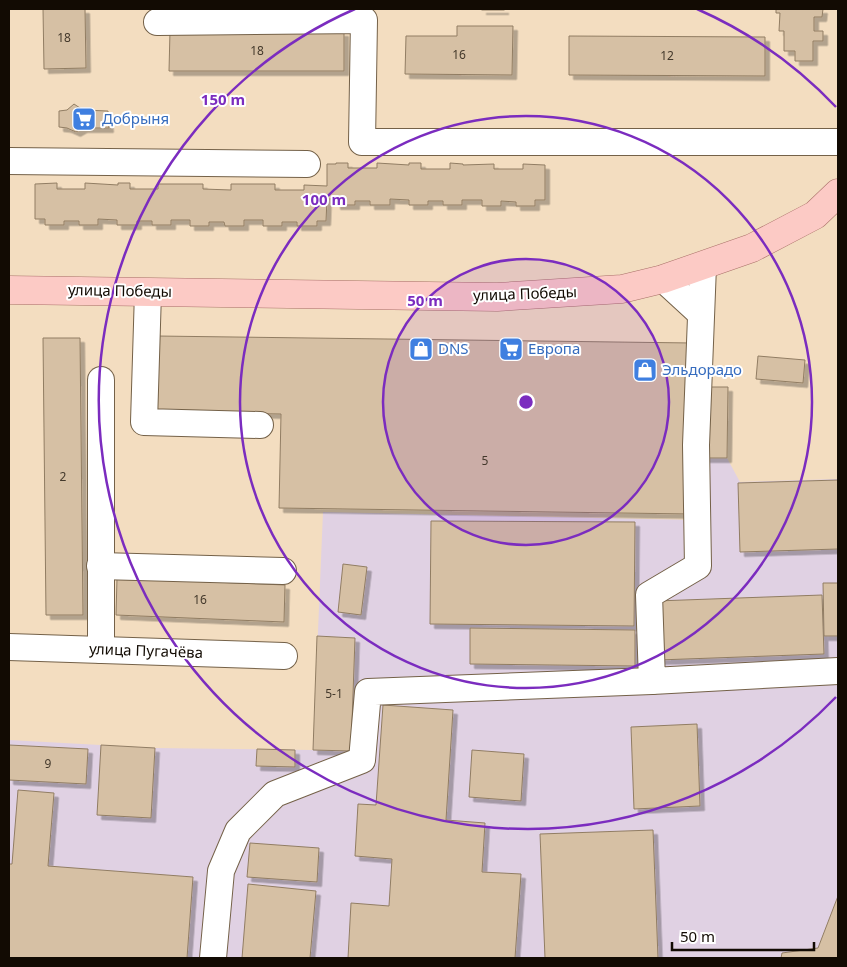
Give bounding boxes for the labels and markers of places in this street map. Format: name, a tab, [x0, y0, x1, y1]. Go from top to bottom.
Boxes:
supermarket icon: Добрыня	[71, 106, 97, 132]
place label: Добрыня	[102, 108, 169, 128]
shop icon: DNS	[408, 336, 434, 362]
supermarket icon: Европа	[498, 336, 524, 362]
place label: DNS	[438, 338, 469, 358]
place label: Европа	[528, 338, 580, 358]
shop icon: Эльдорадо	[632, 357, 658, 383]
place label: Эльдорадо	[662, 359, 742, 379]
centre of rings	[517, 393, 535, 411]

